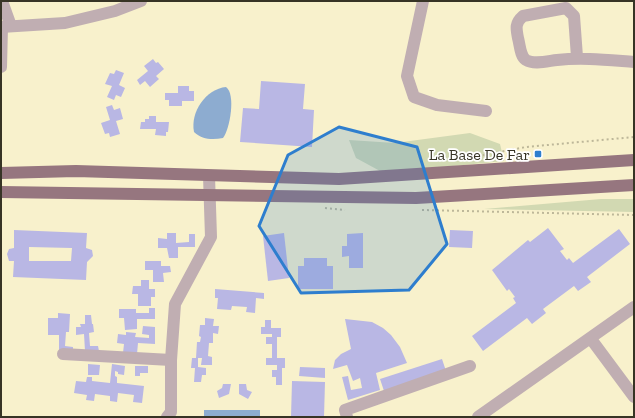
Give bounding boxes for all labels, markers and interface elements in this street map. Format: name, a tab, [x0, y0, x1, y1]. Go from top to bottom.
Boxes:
place label: La Base De Far	[429, 145, 530, 164]
marker: La Base De Far	[533, 149, 543, 159]

